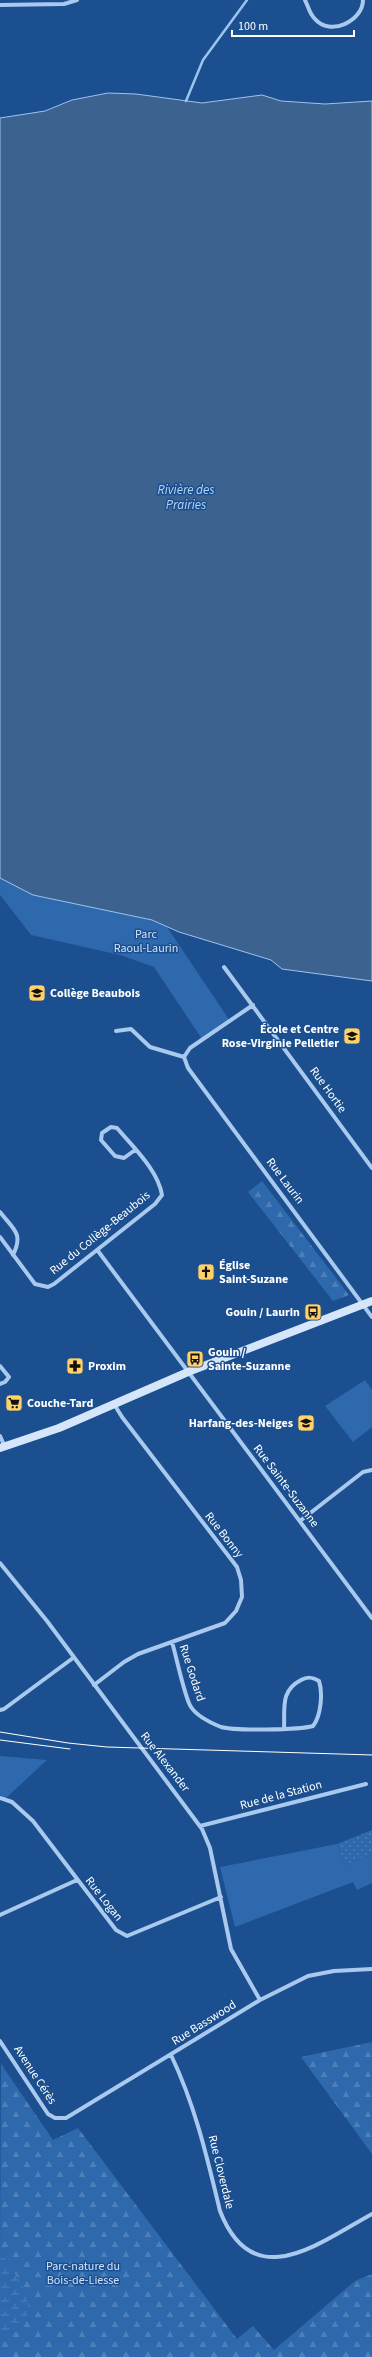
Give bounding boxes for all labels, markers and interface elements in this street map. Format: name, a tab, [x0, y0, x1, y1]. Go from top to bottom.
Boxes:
scale bar	[232, 12, 354, 38]
text: 100 m	[238, 18, 268, 35]
water label: Rivière des Prairies	[157, 481, 215, 514]
park label: Parc Raoul-Laurin	[114, 926, 178, 957]
school or university icon: Collège Beaubois	[27, 983, 47, 1003]
place label: Collège Beaubois	[50, 985, 140, 1002]
place label: École et Centre Rose-Virginie Pelletier	[222, 1021, 339, 1052]
school or university icon: École et Centre Rose-Virginie Pelletier	[342, 1026, 362, 1046]
street label: Rue Hortie	[305, 1063, 351, 1117]
street label: Rue Laurin	[262, 1154, 308, 1208]
street label: Rue du Collège-Beaubois	[46, 1187, 154, 1279]
place label: Église Saint-Suzane	[219, 1257, 288, 1288]
church icon: Église Saint-Suzane	[196, 1262, 216, 1282]
bus stop icon: Gouin / Laurin	[303, 1302, 323, 1322]
place label: Gouin / Laurin	[226, 1304, 300, 1321]
place label: Gouin / Sainte-Suzanne	[208, 1344, 291, 1375]
bus stop icon: Gouin / Sainte-Suzanne	[185, 1349, 205, 1369]
pharmacy icon: Proxim	[65, 1356, 85, 1376]
place label: Proxim	[88, 1358, 126, 1375]
supermarket icon: Couche-Tard	[4, 1393, 24, 1413]
place label: Couche-Tard	[27, 1395, 93, 1412]
school or university icon: Harfang-des-Neiges	[296, 1413, 316, 1433]
place label: Harfang-des-Neiges	[189, 1415, 293, 1432]
street label: Rue Sainte-Suzanne	[249, 1441, 323, 1531]
street label: Rue Bonny	[201, 1508, 248, 1562]
street label: Rue Godard	[175, 1642, 209, 1704]
street label: Rue Alexander	[136, 1728, 194, 1796]
street label: Rue de la Station	[238, 1776, 324, 1814]
street label: Rue Logan	[81, 1873, 127, 1925]
street label: Rue Basswood	[168, 1996, 240, 2050]
street label: Avenue Cérès	[10, 2042, 60, 2108]
street label: Rue Cloverdale	[204, 2133, 238, 2211]
park label: Parc-nature du Bois-de-Liesse	[46, 2258, 120, 2289]

